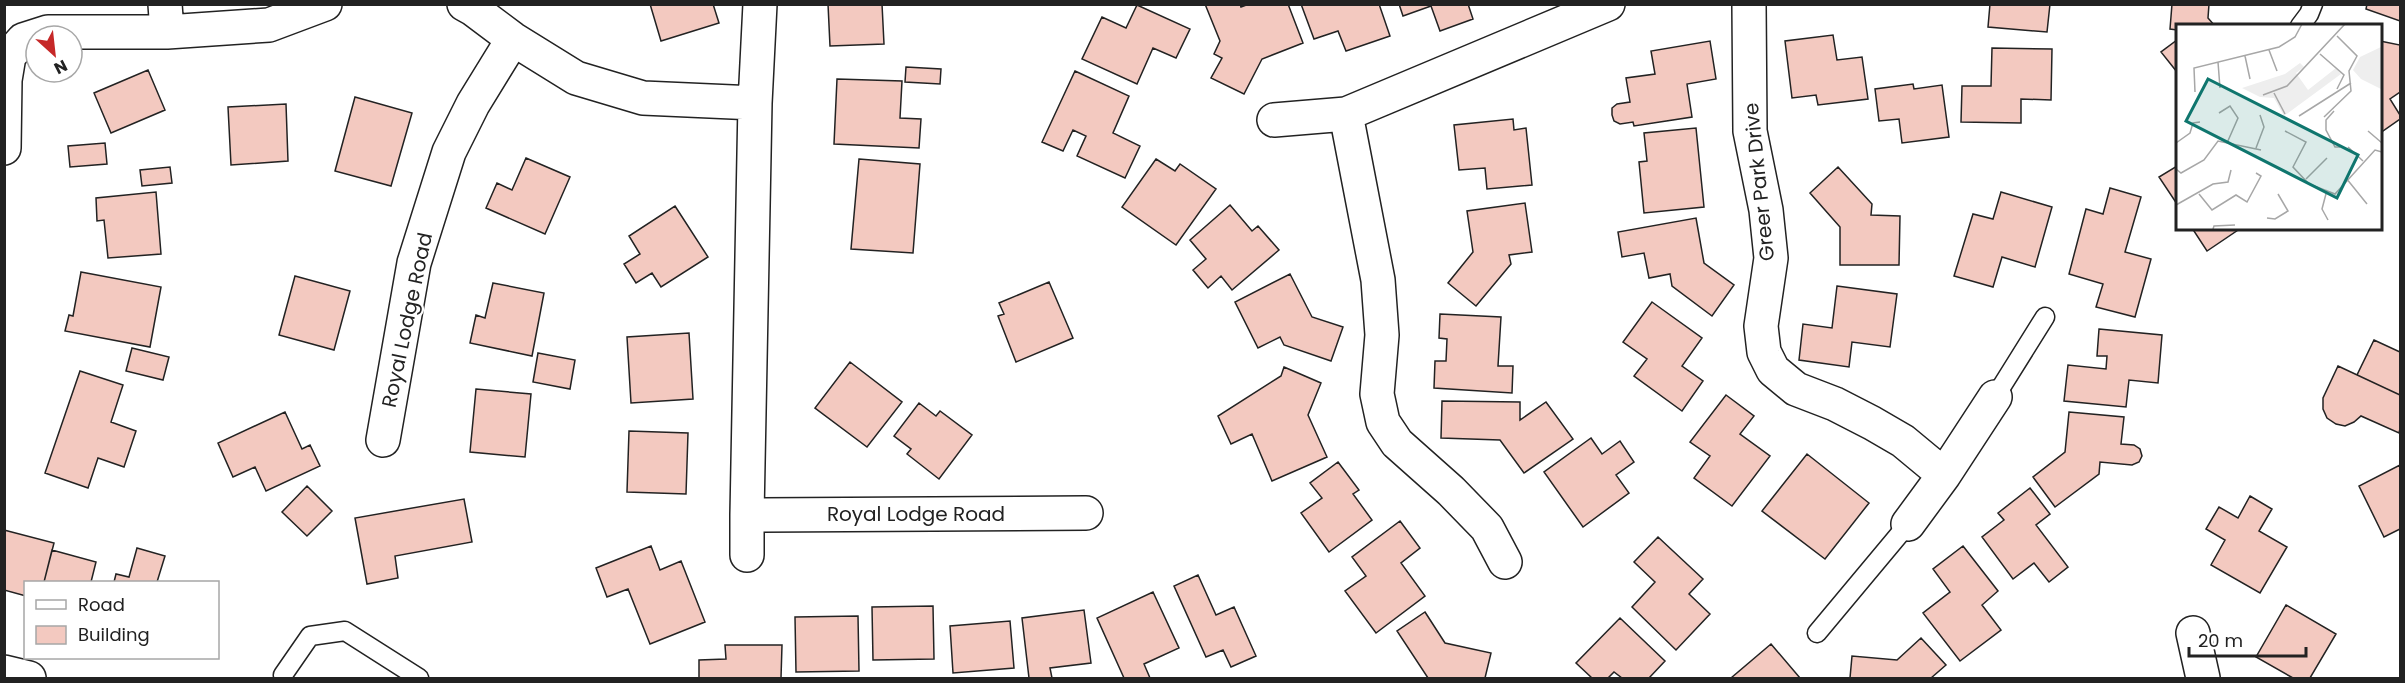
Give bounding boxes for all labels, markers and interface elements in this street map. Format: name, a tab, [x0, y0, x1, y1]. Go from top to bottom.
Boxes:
north arrow	[24, 24, 84, 84]
inset map	[2176, 24, 2381, 230]
text: N	[50, 54, 71, 80]
street label: Greer Park Drive	[1737, 101, 1781, 263]
street label: Royal Lodge Road	[375, 230, 439, 410]
street label: Royal Lodge Road	[827, 500, 1005, 528]
legend	[24, 581, 219, 659]
text: Road	[78, 592, 125, 617]
scale bar	[2189, 620, 2306, 658]
text: Building	[78, 622, 150, 647]
text: 20 m	[2198, 628, 2243, 653]

